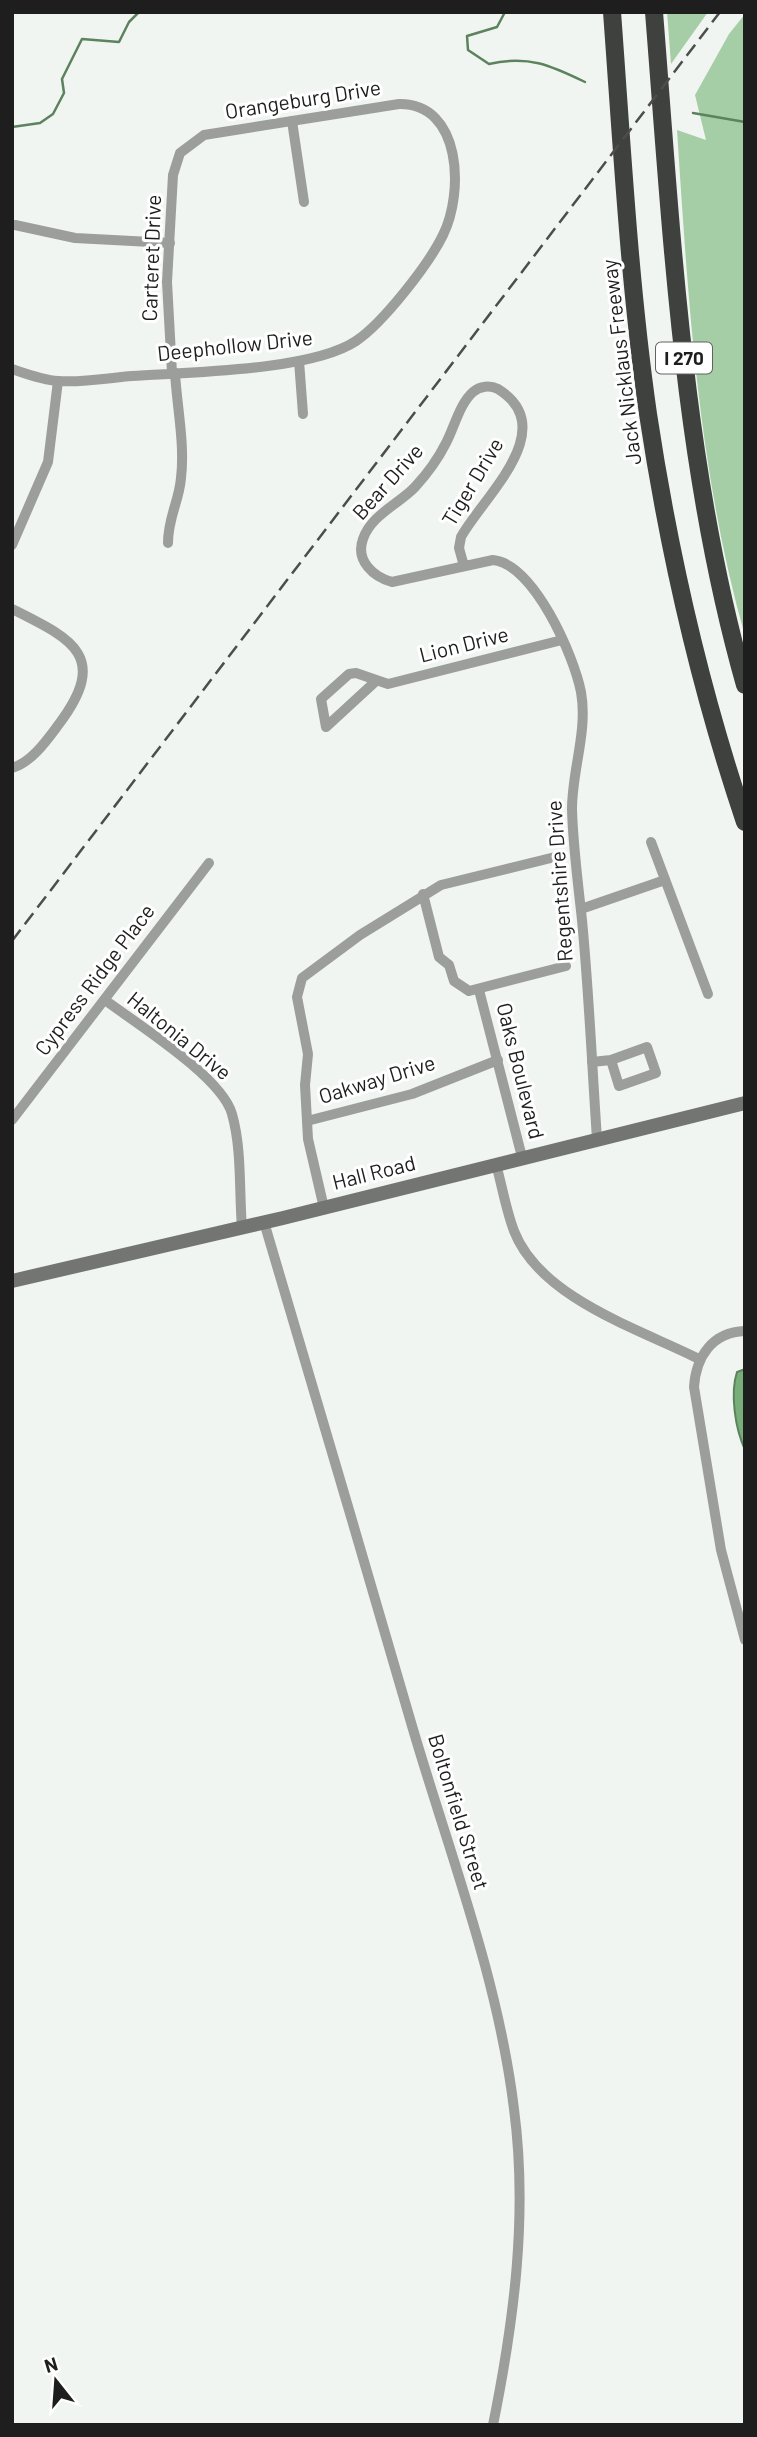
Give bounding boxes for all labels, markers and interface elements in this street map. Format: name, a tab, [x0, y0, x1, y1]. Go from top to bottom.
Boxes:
street label: Orangeburg Drive	[223, 74, 382, 123]
street label: Carteret Drive	[136, 194, 165, 322]
street label: Jack Nicklaus Freeway	[595, 258, 646, 466]
street label: Deephollow Drive	[156, 324, 314, 365]
road number: I 270	[656, 342, 712, 374]
street label: Tiger Drive	[436, 433, 508, 530]
street label: Bear Drive	[346, 438, 427, 524]
street label: Lion Drive	[416, 620, 511, 667]
street label: Regentshire Drive	[540, 799, 577, 963]
street label: Cypress Ridge Place	[29, 898, 159, 1060]
street label: Haltonia Drive	[123, 985, 237, 1084]
street label: Oaks Boulevard	[492, 1000, 550, 1141]
street label: Oakway Drive	[315, 1049, 438, 1108]
street label: Hall Road	[329, 1149, 418, 1194]
street label: Boltonfield Street	[424, 1731, 495, 1892]
north arrow	[21, 2346, 91, 2416]
text: N	[41, 2351, 60, 2377]

